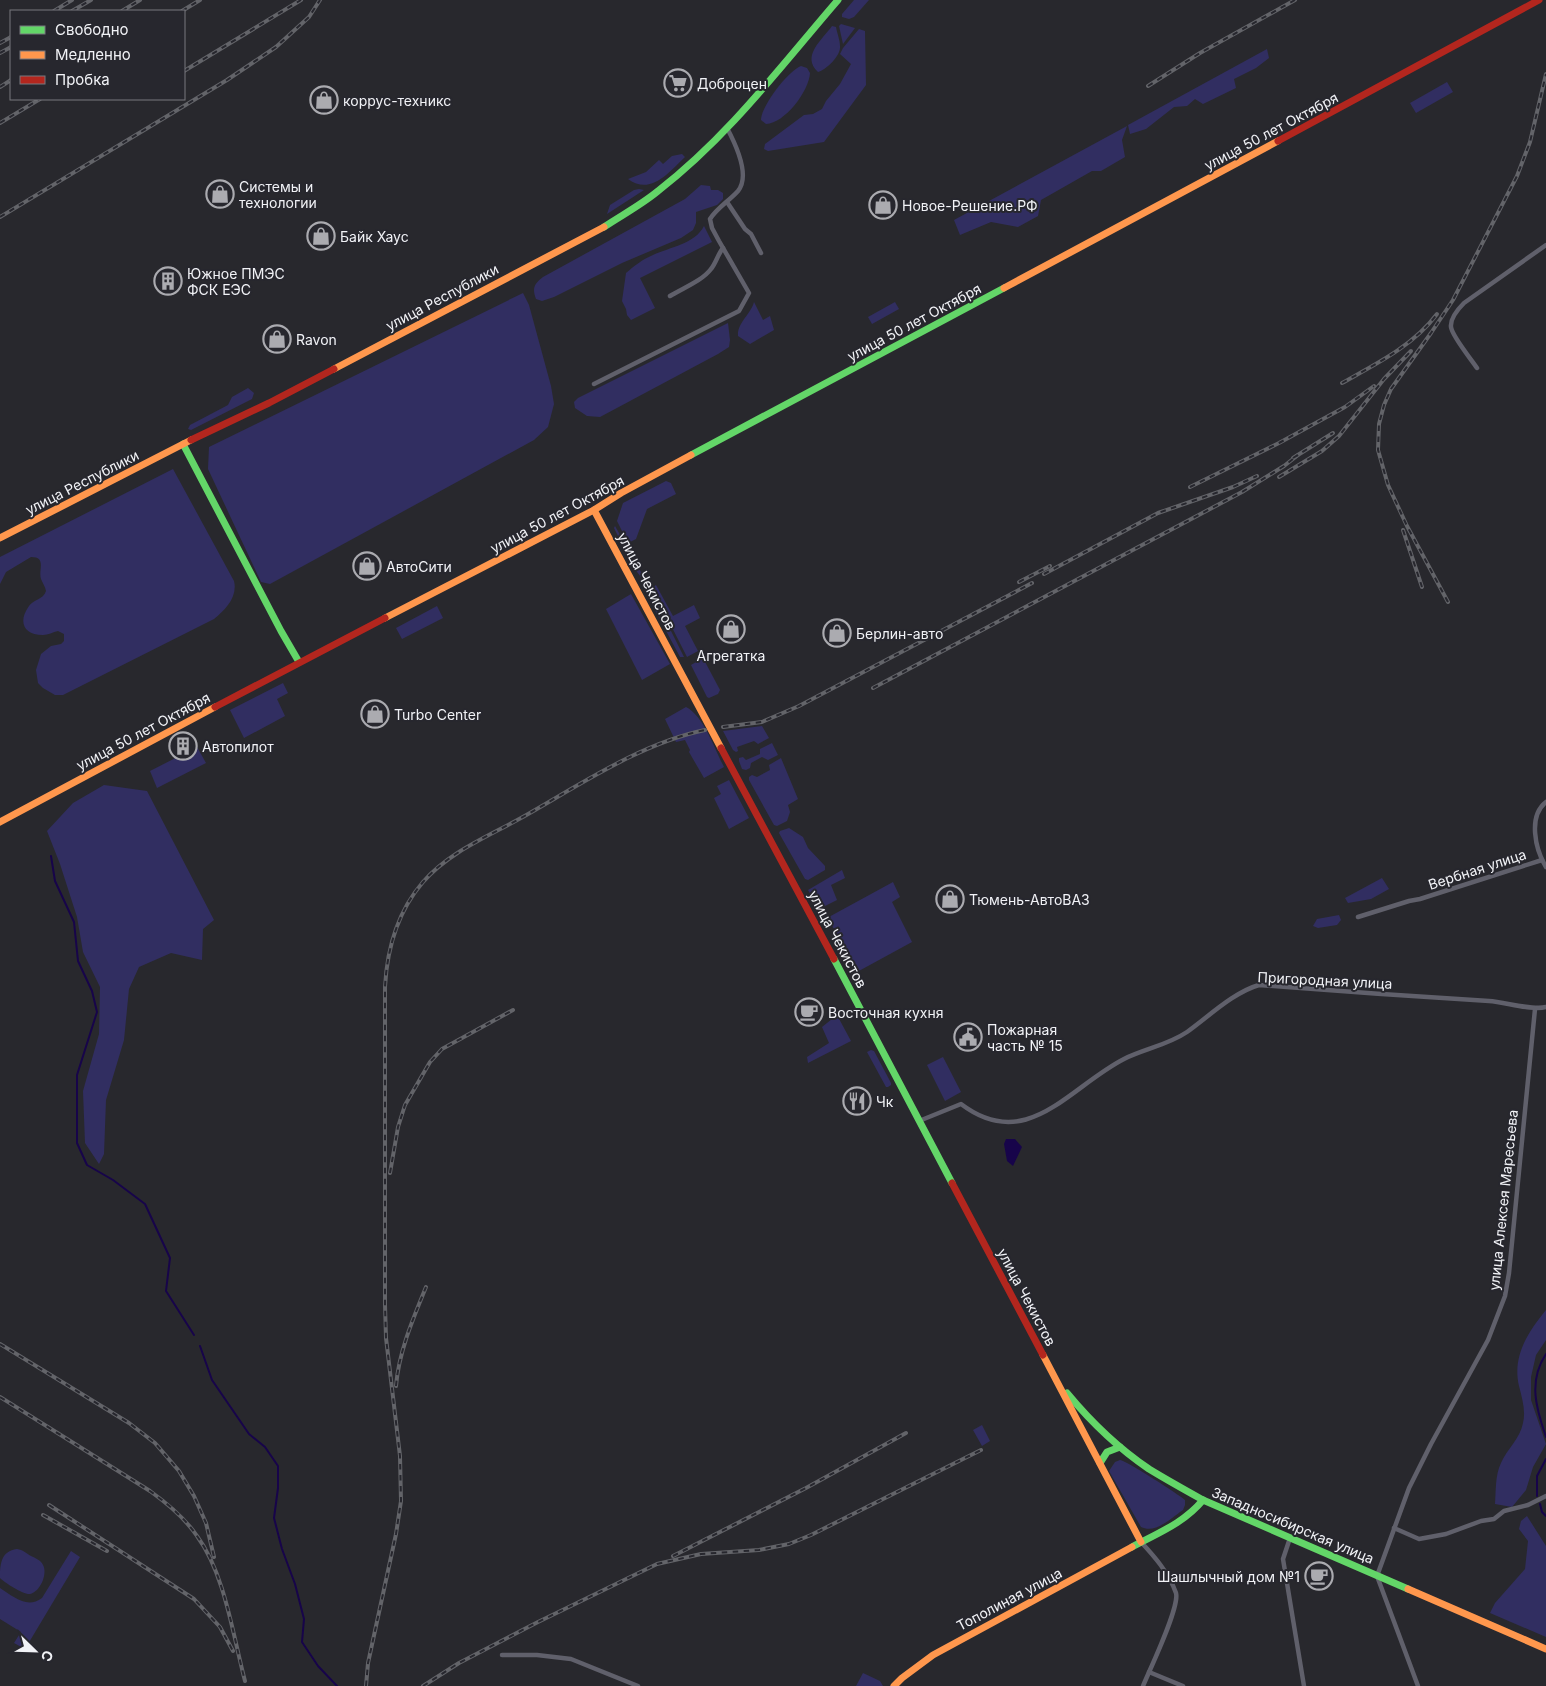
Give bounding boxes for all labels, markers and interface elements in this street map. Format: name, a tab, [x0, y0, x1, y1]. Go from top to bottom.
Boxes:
legend	[10, 10, 185, 100]
text: Свободно	[55, 20, 129, 39]
text: Медленно	[55, 45, 131, 64]
supermarket icon: Доброцен	[663, 68, 693, 98]
text: Пробка	[55, 70, 110, 89]
place label: Доброцен	[697, 75, 767, 92]
shop icon: коррус-техникс	[309, 85, 339, 115]
street label: улица 50 лет Октября	[1201, 89, 1341, 173]
place label: коррус-техникс	[343, 92, 451, 109]
place label: Системы и технологии	[239, 178, 317, 211]
shop icon: Системы и технологии	[205, 179, 235, 209]
shop icon: Новое-Решение.РФ	[868, 190, 898, 220]
place label: Новое-Решение.РФ	[902, 197, 1038, 214]
shop icon: Байк Хаус	[306, 221, 336, 251]
place label: Байк Хаус	[340, 228, 409, 245]
street label: улица Республики	[383, 260, 501, 334]
place label: Южное ПМЭС ФСК ЕЭС	[187, 265, 285, 298]
building icon: Южное ПМЭС ФСК ЕЭС	[153, 266, 183, 296]
street label: улица 50 лет Октября	[844, 280, 984, 364]
shop icon: Ravon	[262, 324, 292, 354]
place label: Ravon	[296, 331, 337, 348]
street label: улица Республики	[22, 446, 142, 518]
street label: улица 50 лет Октября	[487, 472, 627, 556]
street label: улица Чекистов	[614, 529, 680, 633]
shop icon: АвтоСити	[352, 551, 382, 581]
place label: АвтоСити	[386, 558, 452, 575]
shop icon: Агрегатка	[716, 614, 746, 644]
shop icon: Берлин-авто	[822, 618, 852, 648]
place label: Берлин-авто	[856, 625, 943, 642]
place label: Агрегатка	[697, 647, 765, 664]
street label: улица 50 лет Октября	[73, 689, 213, 773]
shop icon: Turbo Center	[360, 699, 390, 729]
place label: Turbo Center	[394, 706, 481, 723]
building icon: Автопилот	[168, 731, 198, 761]
place label: Автопилот	[202, 738, 274, 755]
street label: Вербная улица	[1426, 845, 1528, 893]
shop icon: Тюмень-АвтоВАЗ	[935, 884, 965, 914]
street label: улица Чекистов	[805, 887, 871, 991]
place label: Тюмень-АвтоВАЗ	[969, 891, 1090, 908]
street label: Пригородная улица	[1257, 968, 1393, 992]
cafe icon: Восточная кухня	[794, 997, 824, 1027]
place label: Восточная кухня	[828, 1004, 943, 1021]
place label: Пожарная часть № 15	[987, 1021, 1063, 1054]
public building icon: Пожарная часть № 15	[953, 1022, 983, 1052]
restaurant icon: Чк	[842, 1086, 872, 1116]
place label: Чк	[876, 1093, 894, 1110]
street label: улица Алексея Маресьева	[1485, 1109, 1521, 1291]
street label: улица Чекистов	[994, 1245, 1060, 1349]
street label: Западносибирская улица	[1209, 1483, 1377, 1567]
cafe icon: Шашлычный дом №1	[1304, 1561, 1334, 1591]
street label: Тополиная улица	[953, 1564, 1065, 1634]
place label: Шашлычный дом №1	[1157, 1568, 1300, 1585]
north arrow	[10, 1626, 60, 1676]
text: С	[38, 1648, 57, 1664]

